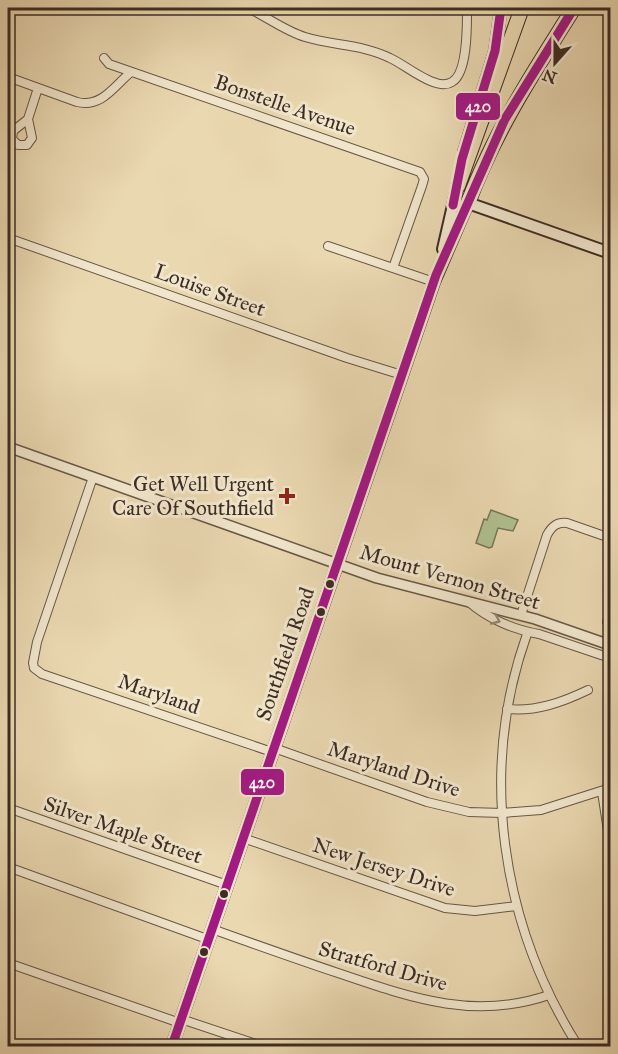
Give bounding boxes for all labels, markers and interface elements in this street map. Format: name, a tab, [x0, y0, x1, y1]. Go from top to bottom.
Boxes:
north arrow	[525, 33, 585, 93]
text: N	[540, 65, 560, 88]
street label: Bonstelle Avenue	[211, 69, 359, 141]
line badge: 420	[455, 92, 501, 121]
text: 420	[465, 97, 491, 117]
street label: Louise Street	[151, 258, 270, 322]
place label: Get Well Urgent Care Of Southfield	[112, 471, 275, 521]
marker: Get Well Urgent Care Of Southfield	[278, 487, 296, 505]
street label: Mount Vernon Street	[357, 539, 544, 615]
unlabelled marker	[324, 578, 336, 590]
street label: Southfield Road	[250, 583, 320, 724]
unlabelled marker	[315, 606, 327, 618]
one-way arrow	[490, 613, 501, 625]
street label: Maryland	[115, 668, 204, 720]
street label: Maryland Drive	[325, 735, 464, 803]
line badge: 420	[240, 768, 285, 796]
text: 420	[249, 773, 275, 793]
street label: Silver Maple Street	[40, 791, 206, 870]
street label: New Jersey Drive	[309, 832, 459, 902]
unlabelled marker	[218, 888, 230, 900]
street label: Stratford Drive	[316, 935, 451, 997]
unlabelled marker	[198, 946, 210, 958]

